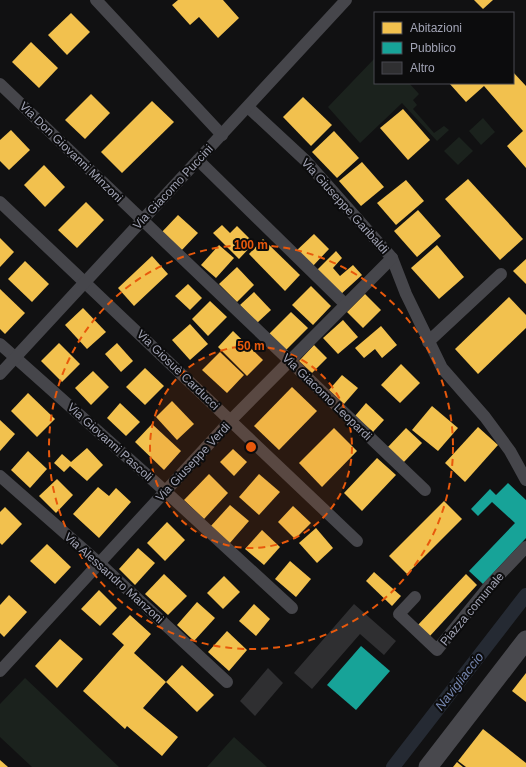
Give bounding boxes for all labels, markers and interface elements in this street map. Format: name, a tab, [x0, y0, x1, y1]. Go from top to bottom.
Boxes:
legend	[374, 12, 514, 84]
text: Abitazioni	[410, 21, 462, 35]
text: Pubblico	[410, 41, 456, 55]
text: Altro	[410, 61, 435, 75]
street label: Via Don Giovanni Minzoni	[17, 99, 125, 205]
street label: Via Giacomo Puccini	[130, 142, 216, 232]
street label: Via Giuseppe Garibaldi	[299, 156, 391, 256]
text: 100 m	[234, 238, 268, 252]
street label: Via Giosuè Carducci	[134, 327, 222, 413]
text: 50 m	[237, 339, 265, 353]
street label: Via Giacomo Leopardi	[280, 351, 374, 443]
street label: Via Giovanni Pascoli	[65, 400, 155, 484]
street label: Via Giuseppe Verdi	[153, 420, 233, 504]
centre of rings	[244, 440, 258, 454]
street label: Via Alessandro Manzoni	[62, 530, 166, 626]
street label: Piazza comunale	[437, 569, 507, 649]
water label: Navigliaccio	[432, 649, 487, 713]

